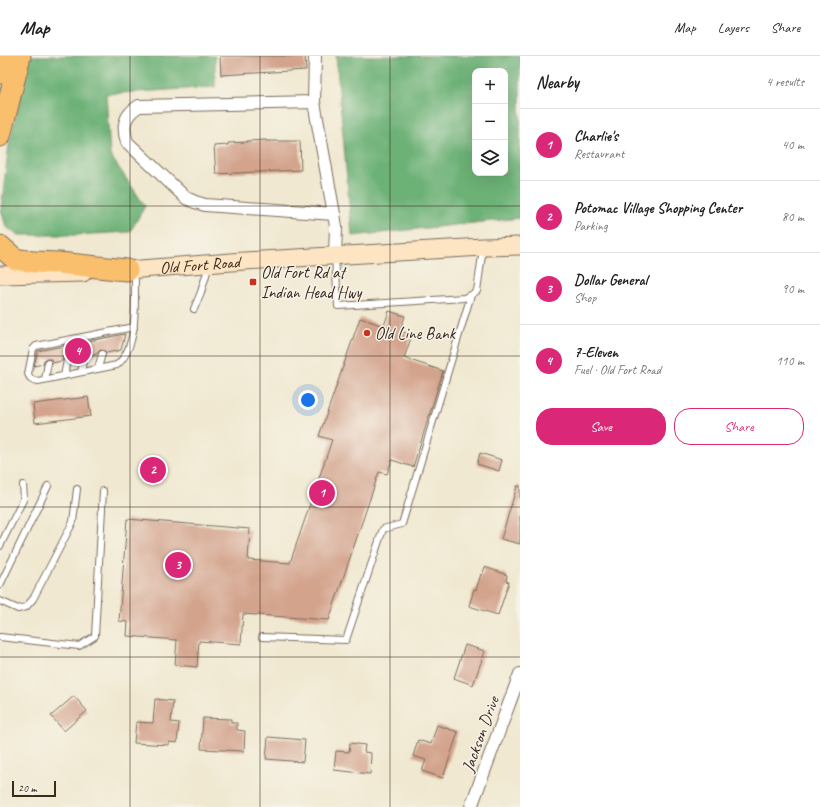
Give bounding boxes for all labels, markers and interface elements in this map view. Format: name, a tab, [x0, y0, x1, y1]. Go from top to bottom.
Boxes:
text: Map	[20, 16, 50, 40]
text: Map	[674, 19, 696, 36]
text: Layers	[718, 19, 749, 36]
text: Share	[771, 19, 800, 36]
map controls	[472, 68, 508, 176]
button: +	[472, 68, 508, 104]
text: Nearby	[536, 72, 579, 93]
text: 4 results	[766, 74, 804, 90]
button: −	[472, 104, 508, 140]
text: Charlie's	[574, 127, 618, 146]
text: 1	[546, 137, 552, 153]
text: 40 m	[782, 137, 804, 153]
button: layers	[472, 140, 508, 176]
text: Restaurant	[574, 146, 624, 162]
text: Potomac Village Shopping Center	[574, 199, 742, 218]
text: 2	[546, 209, 552, 225]
text: 80 m	[782, 209, 804, 225]
text: Parking	[574, 218, 608, 234]
street label: Old Fort Road	[159, 251, 244, 278]
place label: Old Fort Rd at Indian Head Hwy	[261, 262, 362, 303]
text: Dollar General	[574, 271, 647, 290]
marker: Old Fort Rd at Indian Head Hwy	[248, 277, 258, 287]
text: 3	[546, 281, 552, 297]
text: 90 m	[782, 281, 804, 297]
text: Shop	[574, 290, 596, 306]
place label: Old Line Bank	[375, 323, 457, 344]
marker: Old Line Bank	[362, 328, 372, 338]
pin: 4	[65, 336, 91, 366]
text: 7-Eleven	[574, 343, 618, 362]
text: 4	[546, 353, 552, 369]
text: 110 m	[776, 353, 804, 369]
text: Fuel · Old Fort Road	[574, 362, 661, 378]
your location	[298, 390, 318, 410]
button: Save	[536, 408, 666, 445]
button: Share	[674, 408, 804, 445]
pin: 2	[140, 455, 166, 485]
pin: 1	[309, 478, 335, 508]
pin: 3	[165, 550, 191, 580]
street label: Jackson Drive	[457, 692, 504, 776]
scale bar	[12, 779, 56, 798]
text: 20 m	[18, 781, 37, 795]

